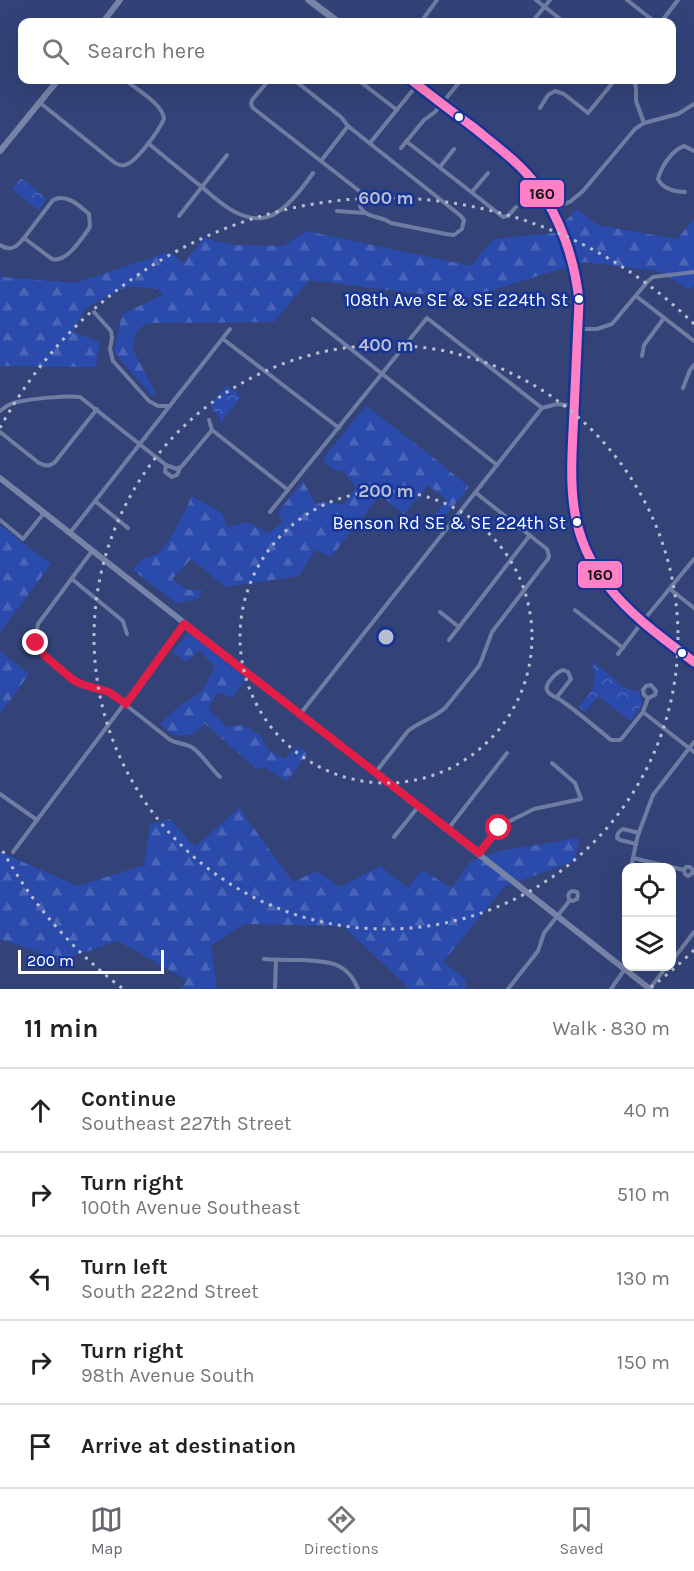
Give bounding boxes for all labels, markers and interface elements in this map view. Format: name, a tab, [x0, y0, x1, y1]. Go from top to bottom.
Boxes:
search box	[18, 18, 676, 84]
icon: search	[39, 35, 72, 68]
text: Search here	[87, 38, 205, 64]
unlabelled marker	[453, 111, 465, 123]
line badge: 160	[519, 179, 565, 208]
text: 160	[529, 184, 555, 203]
text: 600 m	[358, 187, 414, 209]
place label: 108th Ave SE & SE 224th St	[344, 289, 568, 311]
marker: 108th Ave SE & SE 224th St	[573, 293, 585, 305]
text: 400 m	[358, 334, 414, 356]
text: 200 m	[358, 480, 414, 502]
place label: Benson Rd SE & SE 224th St	[333, 512, 566, 534]
marker: Benson Rd SE & SE 224th St	[571, 516, 583, 528]
line badge: 160	[577, 560, 623, 589]
text: 160	[587, 565, 613, 584]
centre of rings	[376, 627, 396, 647]
route end	[22, 629, 48, 655]
unlabelled marker	[676, 647, 688, 659]
route start	[485, 814, 511, 840]
map controls	[622, 863, 676, 971]
button: locate	[622, 863, 676, 917]
button: layers	[622, 917, 676, 971]
scale bar	[18, 947, 164, 974]
text: 200 m	[27, 951, 74, 970]
text: 11 min	[24, 1013, 99, 1044]
text: Walk · 830 m	[552, 1017, 670, 1040]
text: Continue	[81, 1086, 176, 1112]
icon: ahead	[24, 1094, 57, 1127]
text: 40 m	[624, 1099, 670, 1122]
text: Southeast 227th Street	[81, 1112, 292, 1135]
text: Turn right	[81, 1170, 184, 1196]
icon: right	[24, 1178, 57, 1211]
text: 510 m	[617, 1183, 670, 1206]
text: 100th Avenue Southeast	[81, 1196, 300, 1219]
text: Turn left	[81, 1254, 168, 1280]
icon: left	[24, 1262, 57, 1295]
text: 130 m	[616, 1267, 670, 1290]
text: South 222nd Street	[81, 1280, 259, 1303]
text: Turn right	[81, 1338, 184, 1364]
icon: right	[24, 1346, 57, 1379]
text: 150 m	[617, 1351, 670, 1374]
text: 98th Avenue South	[81, 1364, 255, 1387]
icon: arrive	[24, 1430, 57, 1463]
text: Arrive at destination	[81, 1433, 296, 1459]
tab: Map	[90, 1503, 123, 1558]
tab: Directions	[304, 1503, 379, 1558]
tab: Saved	[560, 1503, 604, 1558]

